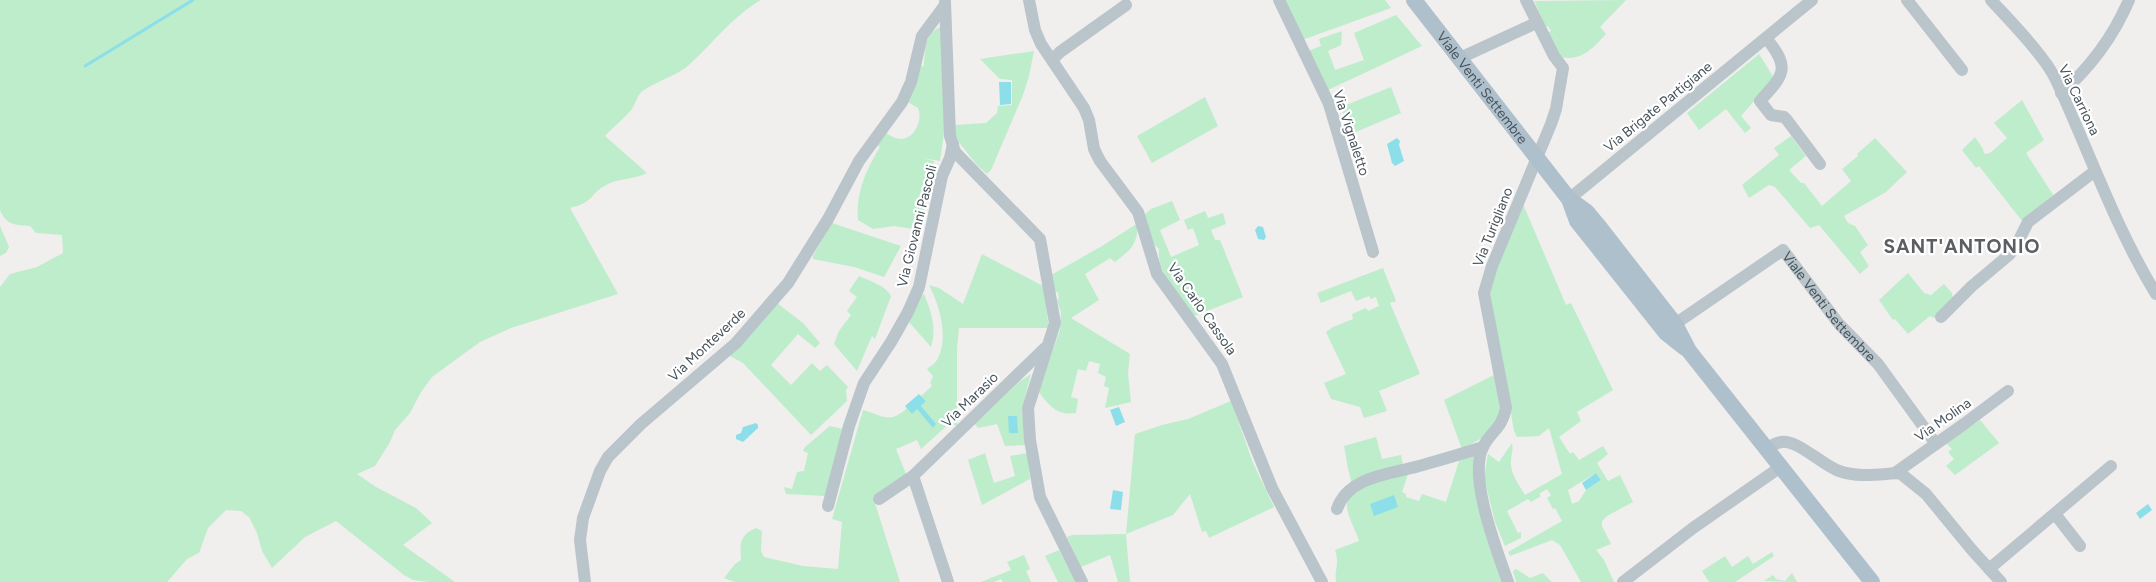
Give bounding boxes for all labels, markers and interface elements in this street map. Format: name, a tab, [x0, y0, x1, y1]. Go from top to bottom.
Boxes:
street label: Viale Venti Settembre	[1433, 28, 1532, 147]
street label: Via Brigate Partigiane	[1600, 58, 1716, 156]
street label: Via Carriona	[2055, 62, 2103, 138]
street label: Via Vignaletto	[1329, 88, 1373, 178]
street label: Via Giovanni Pascoli	[894, 163, 940, 289]
street label: Via Turigliano	[1469, 185, 1517, 269]
district label: SANT'ANTONIO	[1884, 235, 2040, 258]
street label: Viale Venti Settembre	[1779, 248, 1880, 365]
street label: Via Carlo Cassola	[1164, 260, 1240, 358]
street label: Via Monteverde	[665, 305, 749, 385]
street label: Via Marasio	[938, 369, 1002, 431]
street label: Via Molina	[1912, 394, 1974, 446]

